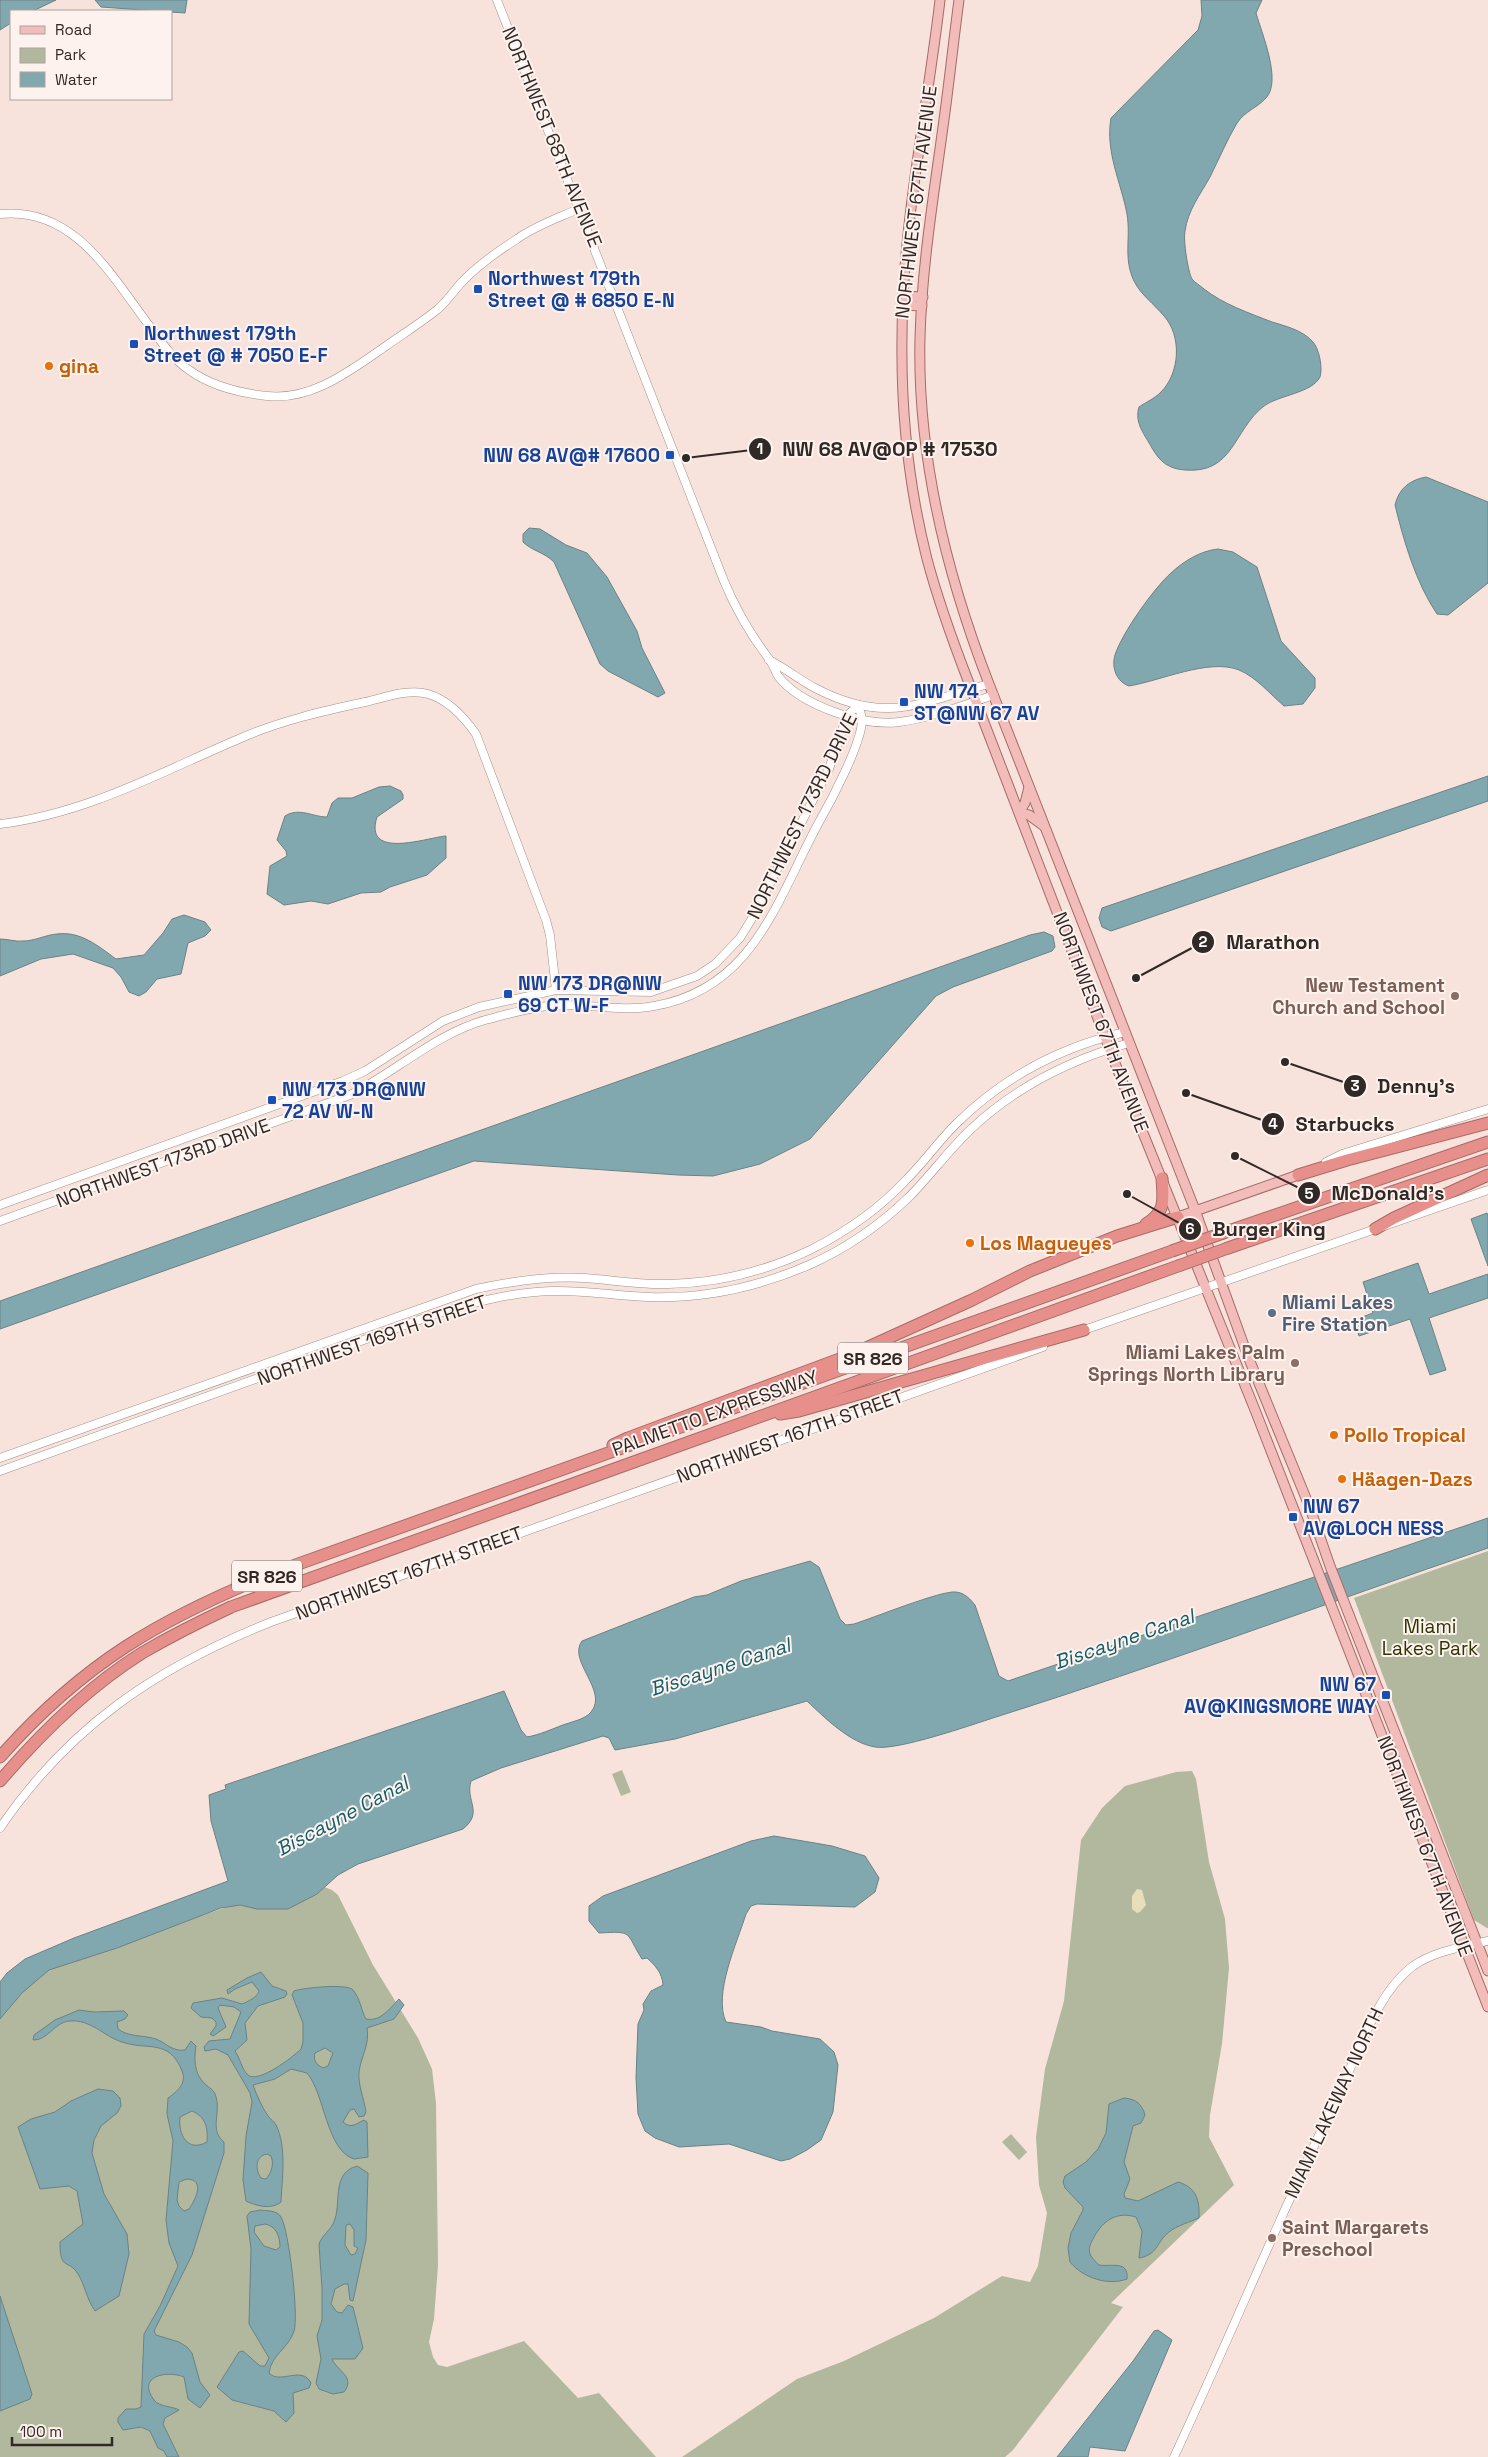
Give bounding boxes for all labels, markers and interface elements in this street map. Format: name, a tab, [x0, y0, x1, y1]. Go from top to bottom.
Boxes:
legend	[10, 10, 172, 100]
text: Road	[55, 20, 92, 39]
street label: NORTHWEST 68TH AVENUE	[496, 23, 608, 251]
text: Park	[55, 45, 86, 64]
text: Water	[55, 70, 98, 89]
street label: NORTHWEST 67TH AVENUE	[889, 84, 943, 320]
place label: Northwest 179th Street @ # 6850 E-N	[488, 266, 675, 313]
marker: Northwest 179th Street @ # 6850 E-N	[472, 283, 484, 295]
place label: Northwest 179th Street @ # 7050 E-F	[144, 321, 328, 368]
marker: Northwest 179th Street @ # 7050 E-F	[128, 338, 140, 350]
place label: gina	[59, 354, 99, 379]
marker: gina	[43, 360, 55, 372]
callout: NW 68 AV@OP # 17530	[747, 431, 1008, 466]
text: NW 68 AV@OP # 17530	[782, 436, 998, 462]
text: 1	[757, 439, 763, 458]
place label: NW 68 AV@# 17600	[483, 443, 660, 468]
marker: NW 68 AV@# 17600	[664, 449, 676, 461]
place label: NW 174 ST@NW 67 AV	[914, 679, 1040, 726]
marker: NW 174 ST@NW 67 AV	[898, 696, 910, 708]
street label: NORTHWEST 173RD DRIVE	[741, 709, 863, 923]
street label: NORTHWEST 67TH AVENUE	[1047, 908, 1155, 1136]
callout: Marathon	[1191, 925, 1330, 960]
text: Marathon	[1226, 929, 1320, 955]
text: 2	[1199, 932, 1208, 951]
place label: NW 173 DR@NW 69 CT W-F	[518, 971, 662, 1018]
place label: New Testament Church and School	[1272, 973, 1445, 1020]
marker: NW 173 DR@NW 69 CT W-F	[502, 988, 514, 1000]
marker: New Testament Church and School	[1449, 990, 1461, 1002]
callout: Denny's	[1342, 1068, 1465, 1103]
text: Denny's	[1377, 1073, 1455, 1099]
text: 3	[1350, 1076, 1360, 1095]
place label: NW 173 DR@NW 72 AV W-N	[282, 1077, 426, 1124]
marker: NW 173 DR@NW 72 AV W-N	[266, 1094, 278, 1106]
callout: Starbucks	[1261, 1106, 1405, 1141]
text: Starbucks	[1296, 1111, 1395, 1137]
street label: NORTHWEST 173RD DRIVE	[53, 1113, 273, 1213]
text: 4	[1268, 1114, 1278, 1133]
callout: McDonald's	[1297, 1176, 1455, 1211]
text: McDonald's	[1331, 1180, 1445, 1206]
text: 5	[1304, 1184, 1314, 1203]
callout: Burger King	[1178, 1211, 1336, 1246]
text: Burger King	[1212, 1216, 1326, 1242]
text: 6	[1185, 1219, 1195, 1238]
place label: Los Magueyes	[980, 1231, 1112, 1256]
marker: Los Magueyes	[964, 1237, 976, 1249]
street label: NORTHWEST 169TH STREET	[254, 1289, 490, 1391]
place label: Miami Lakes Fire Station	[1282, 1290, 1393, 1337]
marker: Miami Lakes Fire Station	[1266, 1307, 1278, 1319]
place label: Miami Lakes Palm Springs North Library	[1088, 1340, 1285, 1387]
road number: SR 826	[838, 1342, 908, 1374]
marker: Miami Lakes Palm Springs North Library	[1289, 1357, 1301, 1369]
street label: PALMETTO EXPRESSWAY	[608, 1364, 822, 1462]
street label: NORTHWEST 167TH STREET	[673, 1383, 907, 1489]
place label: Pollo Tropical	[1344, 1423, 1466, 1448]
marker: Pollo Tropical	[1328, 1429, 1340, 1441]
place label: Häagen-Dazs	[1352, 1467, 1473, 1492]
marker: Häagen-Dazs	[1336, 1473, 1348, 1485]
place label: NW 67 AV@LOCH NESS	[1303, 1494, 1444, 1541]
marker: NW 67 AV@LOCH NESS	[1287, 1511, 1299, 1523]
street label: NORTHWEST 167TH STREET	[292, 1520, 526, 1626]
road number: SR 826	[232, 1560, 302, 1592]
water label: Biscayne Canal	[1051, 1602, 1199, 1675]
park label: Miami Lakes Park	[1382, 1614, 1478, 1661]
water label: Biscayne Canal	[646, 1631, 796, 1702]
place label: NW 67 AV@KINGSMORE WAY	[1184, 1672, 1376, 1719]
marker: NW 67 AV@KINGSMORE WAY	[1380, 1689, 1392, 1701]
street label: NORTHWEST 67TH AVENUE	[1371, 1732, 1479, 1960]
water label: Biscayne Canal	[271, 1769, 415, 1862]
street label: MIAMI LAKEWAY NORTH	[1279, 2004, 1389, 2202]
place label: Saint Margarets Preschool	[1282, 2215, 1429, 2262]
marker: Saint Margarets Preschool	[1266, 2232, 1278, 2244]
scale bar	[12, 2414, 112, 2446]
text: 100 m	[20, 2422, 62, 2441]

